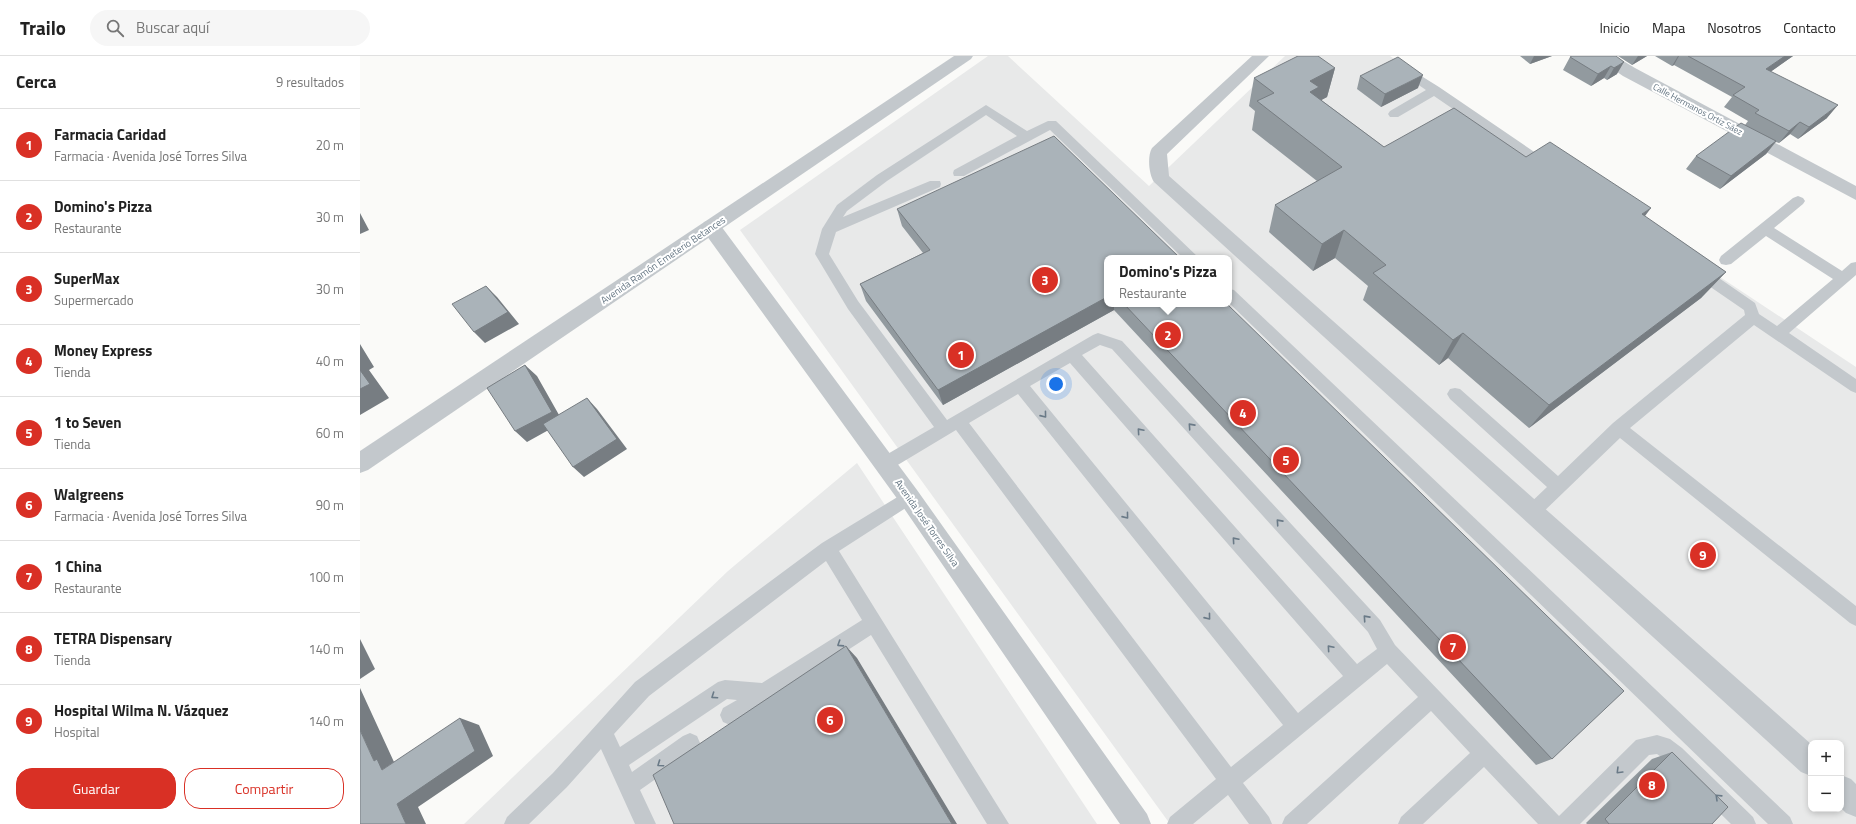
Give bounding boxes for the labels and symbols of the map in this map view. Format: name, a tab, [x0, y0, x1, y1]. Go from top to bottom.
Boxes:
street label: Calle Hermanos Ortiz Sáez	[1651, 80, 1745, 138]
street label: Avenida Ramón Emeterio Betances	[598, 212, 729, 308]
pin: 3	[1032, 265, 1058, 295]
pin: 2	[1155, 320, 1181, 350]
pin: 1	[948, 340, 974, 370]
your location	[1046, 374, 1066, 394]
pin: 4	[1230, 398, 1256, 428]
one-way arrow	[1039, 411, 1046, 418]
one-way arrow	[1189, 423, 1196, 431]
one-way arrow	[1137, 429, 1144, 436]
pin: 5	[1273, 445, 1299, 475]
street label: Avenida José Torres Silva	[891, 476, 963, 570]
one-way arrow	[1121, 512, 1128, 519]
one-way arrow	[1277, 520, 1284, 527]
one-way arrow	[1233, 537, 1240, 544]
pin: 9	[1690, 540, 1716, 570]
one-way arrow	[1203, 613, 1210, 620]
one-way arrow	[1364, 616, 1371, 623]
pin: 7	[1440, 632, 1466, 662]
one-way arrow	[837, 640, 844, 647]
one-way arrow	[1328, 645, 1335, 652]
one-way arrow	[712, 692, 719, 699]
pin: 6	[817, 705, 843, 735]
one-way arrow	[657, 759, 664, 766]
one-way arrow	[1616, 766, 1624, 774]
pin: 8	[1639, 770, 1665, 800]
one-way arrow	[1715, 794, 1723, 802]

